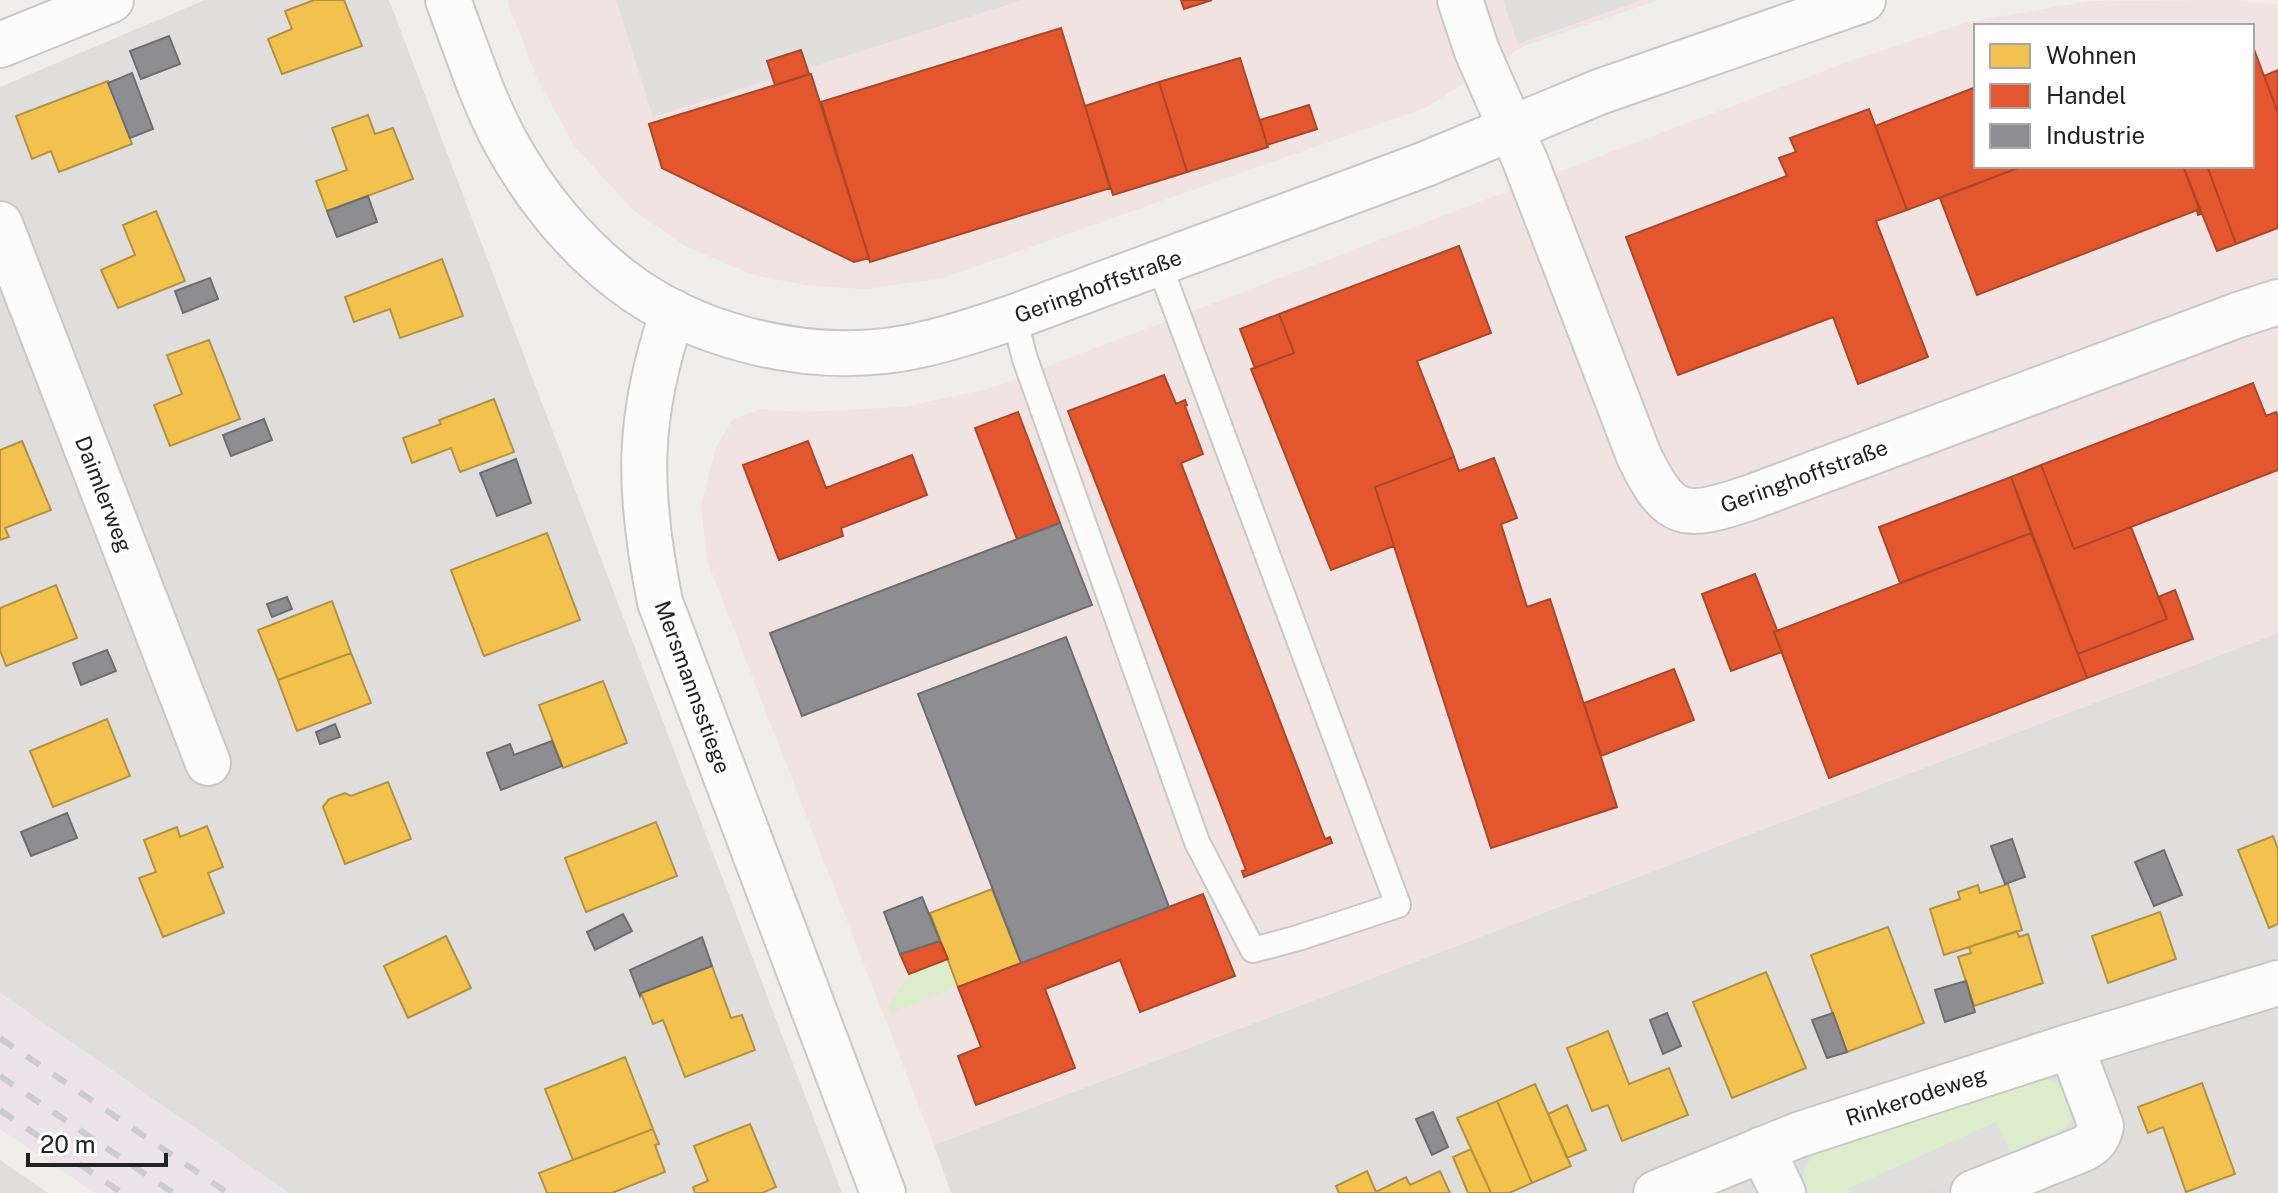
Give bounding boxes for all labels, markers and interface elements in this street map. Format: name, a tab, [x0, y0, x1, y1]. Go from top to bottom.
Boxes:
legend	[1974, 24, 2254, 168]
text: Wohnen	[2046, 41, 2137, 69]
text: Handel	[2046, 81, 2127, 109]
text: Industrie	[2046, 121, 2145, 149]
street label: Geringhoffstraße	[1011, 244, 1185, 328]
street label: Daimlerweg	[70, 432, 138, 556]
street label: Geringhoffstraße	[1717, 434, 1891, 518]
street label: Mersmannsstiege	[650, 597, 736, 777]
street label: Rinkerodeweg	[1842, 1061, 1990, 1131]
scale bar	[28, 1117, 166, 1167]
text: 20 m	[40, 1130, 96, 1158]

